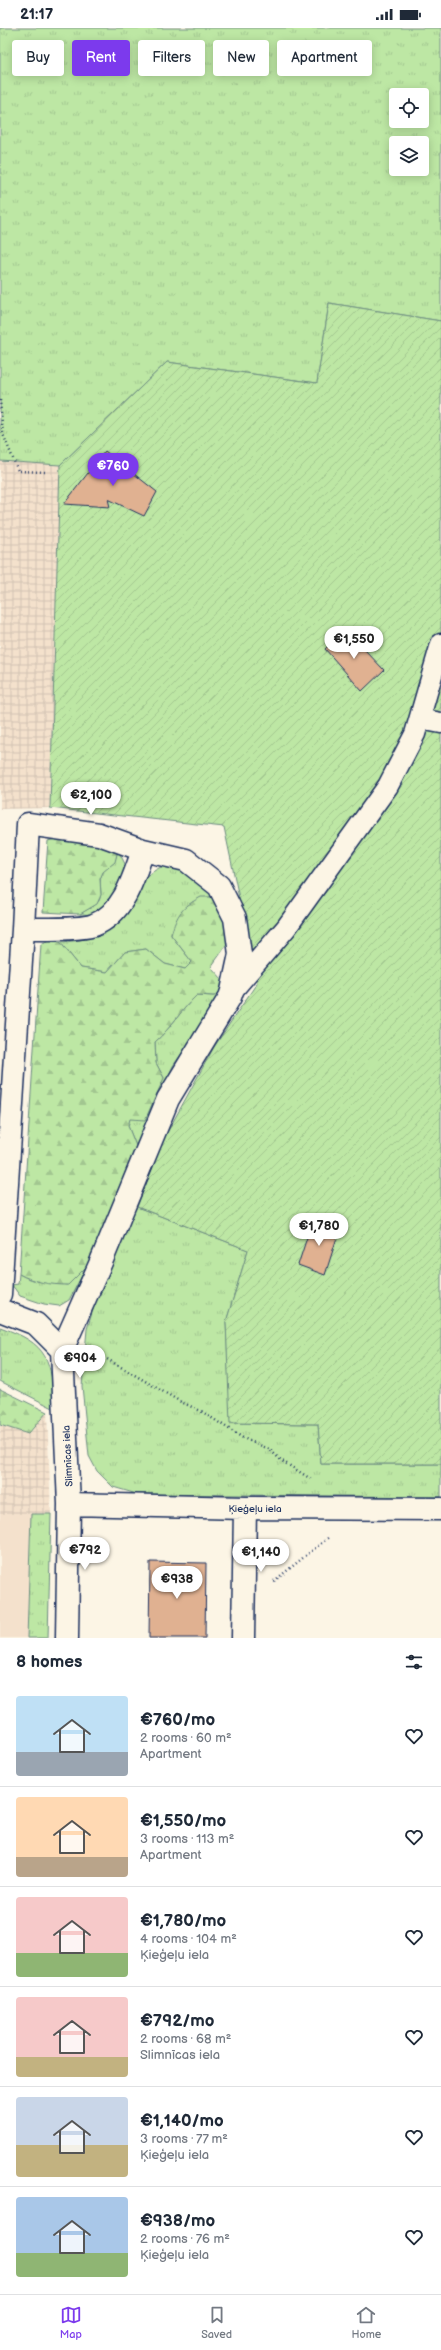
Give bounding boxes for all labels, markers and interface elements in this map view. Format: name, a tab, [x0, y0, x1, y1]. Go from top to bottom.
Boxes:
text: 21:17	[20, 5, 53, 24]
chip: Buy	[12, 40, 64, 76]
chip: Rent	[72, 40, 130, 76]
chip: Filters	[138, 40, 205, 76]
chip: New	[213, 40, 269, 76]
chip: Apartment	[277, 40, 372, 76]
map controls	[389, 88, 429, 176]
button: locate	[389, 88, 429, 128]
button: layers	[389, 136, 429, 176]
pin: €760	[89, 453, 137, 487]
text: €760	[97, 458, 129, 474]
pin: €1,550	[321, 626, 387, 660]
text: €1,550	[333, 631, 375, 647]
pin: €2,100	[58, 782, 124, 816]
text: €2,100	[70, 787, 112, 803]
pin: €1,780	[286, 1213, 352, 1247]
text: €1,780	[298, 1218, 340, 1234]
pin: €904	[56, 1345, 104, 1379]
text: €904	[63, 1350, 97, 1366]
street label: Slimnīcas iela	[60, 1425, 76, 1487]
street label: Ķieģeļu iela	[228, 1503, 282, 1515]
pin: €792	[61, 1537, 109, 1571]
pin: €1,140	[228, 1539, 294, 1573]
text: €792	[69, 1542, 101, 1558]
text: €1,140	[241, 1544, 281, 1560]
pin: €938	[153, 1566, 201, 1600]
text: €938	[161, 1571, 193, 1587]
icon: filters	[403, 1651, 425, 1673]
text: 8 homes	[16, 1652, 82, 1672]
text: €760/mo	[140, 1710, 215, 1730]
icon: home	[48, 1712, 96, 1760]
icon: heart	[403, 1725, 425, 1747]
text: 2 rooms · 60 m²	[140, 1730, 232, 1746]
text: Apartment	[140, 1746, 201, 1762]
text: €1,550/mo	[140, 1811, 226, 1831]
icon: home	[48, 1813, 96, 1861]
icon: heart	[403, 1826, 425, 1848]
text: 3 rooms · 113 m²	[140, 1831, 234, 1847]
text: Apartment	[140, 1847, 201, 1863]
text: €1,780/mo	[140, 1911, 226, 1931]
icon: home	[48, 1913, 96, 1961]
icon: heart	[403, 1926, 425, 1948]
text: 4 rooms · 104 m²	[140, 1931, 237, 1947]
text: Ķieģeļu iela	[140, 1947, 209, 1963]
text: €792/mo	[140, 2011, 215, 2031]
icon: home	[48, 2013, 96, 2061]
icon: heart	[403, 2026, 425, 2048]
text: 2 rooms · 68 m²	[140, 2031, 231, 2047]
text: Slimnīcas iela	[140, 2047, 220, 2063]
text: €1,140/mo	[140, 2111, 224, 2131]
icon: home	[48, 2113, 96, 2161]
icon: heart	[403, 2126, 425, 2148]
text: 3 rooms · 77 m²	[140, 2131, 228, 2147]
text: Ķieģeļu iela	[140, 2147, 209, 2163]
text: €938/mo	[140, 2211, 215, 2231]
icon: home	[48, 2213, 96, 2261]
icon: heart	[403, 2226, 425, 2248]
text: 2 rooms · 76 m²	[140, 2231, 230, 2247]
text: Ķieģeļu iela	[140, 2247, 209, 2263]
tab: Map	[60, 2304, 82, 2341]
tab: Saved	[201, 2304, 232, 2341]
tab: Home	[351, 2304, 381, 2341]

